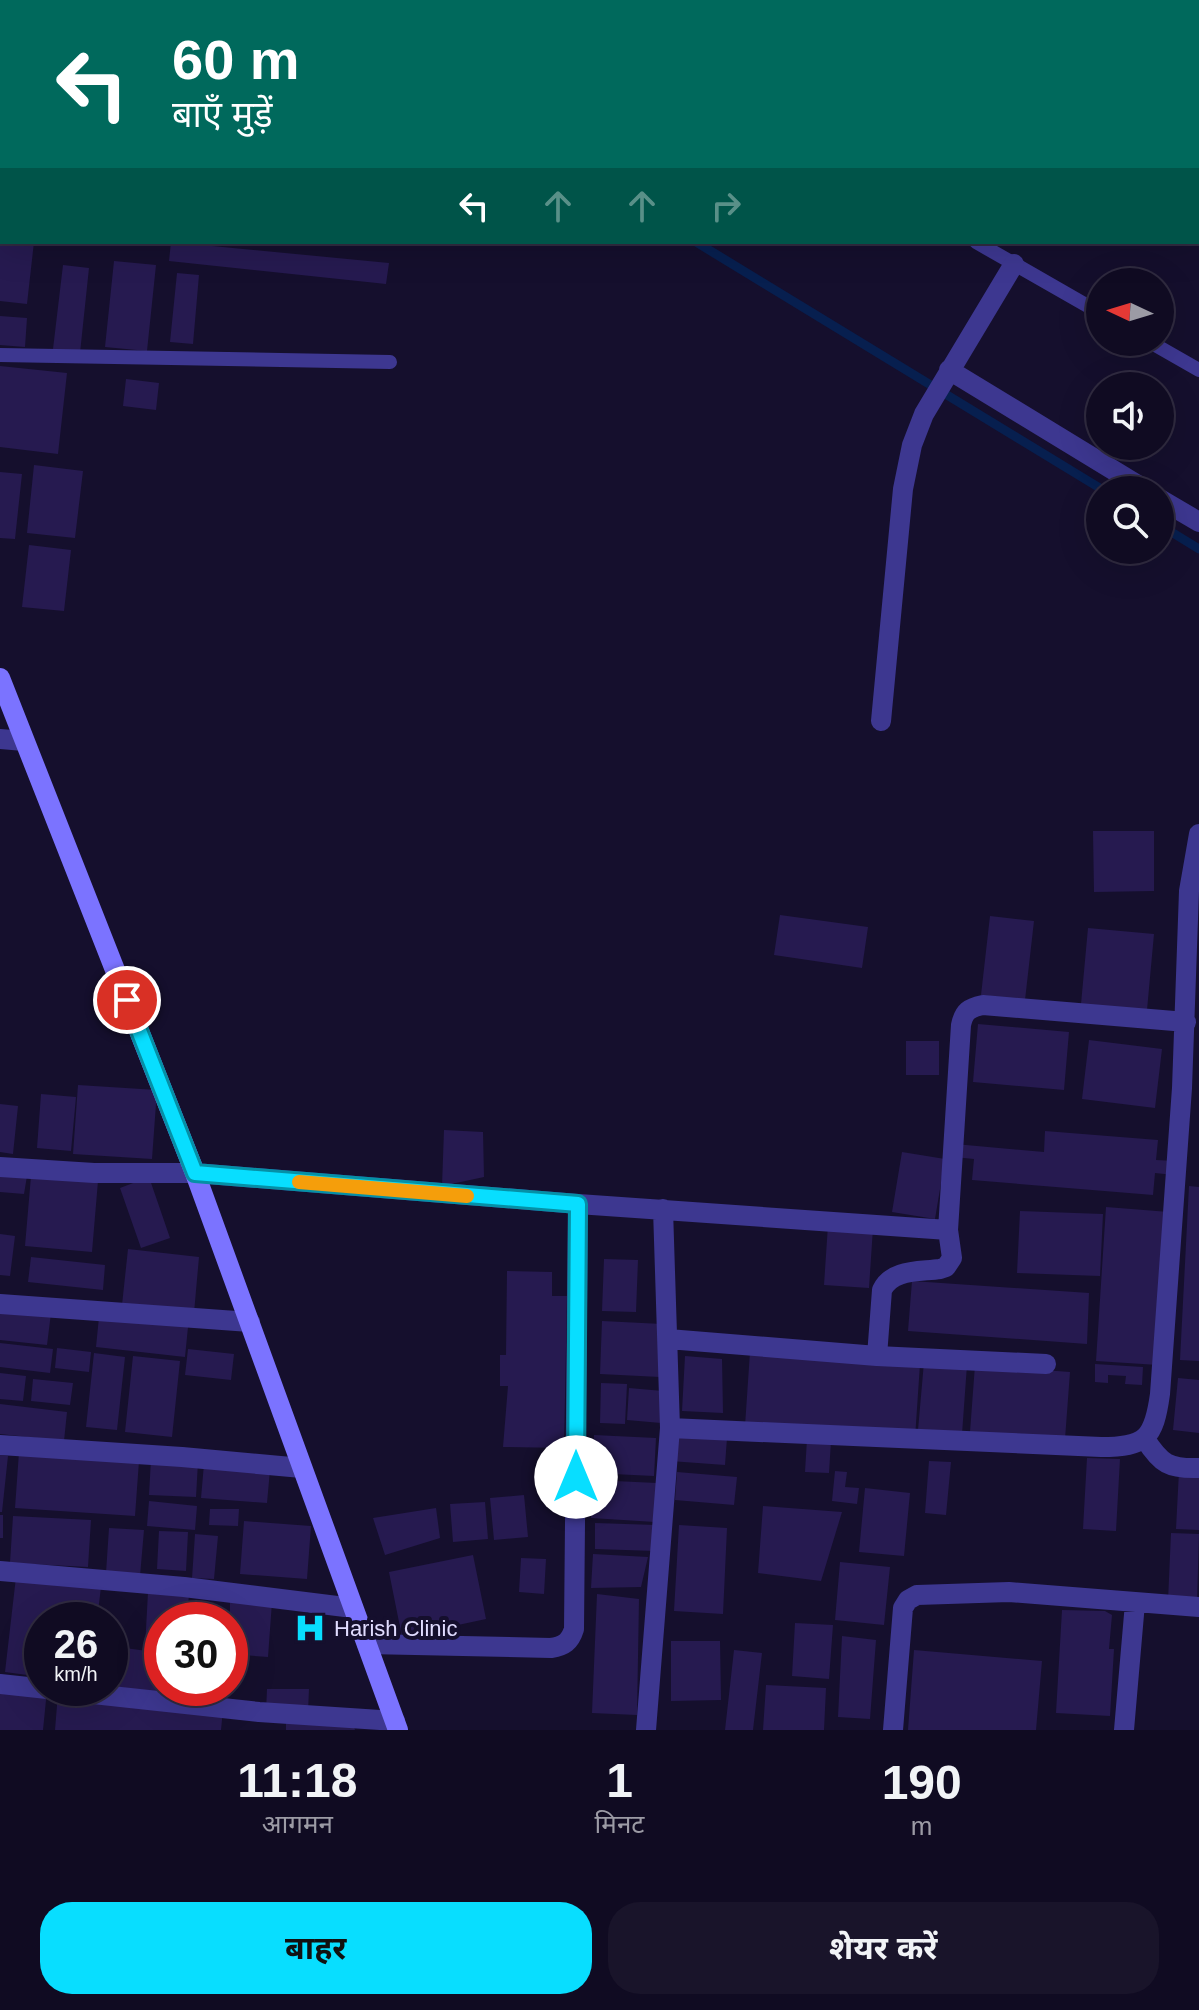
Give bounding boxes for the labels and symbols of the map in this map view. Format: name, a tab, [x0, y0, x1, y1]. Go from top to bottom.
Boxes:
north arrow	[1086, 268, 1174, 356]
pin	[93, 966, 161, 1034]
position arrow	[534, 1435, 618, 1519]
speed limit sign: 30	[144, 1602, 248, 1706]
hospital icon: Harish Clinic	[293, 1611, 327, 1645]
place label: Harish Clinic	[334, 1616, 457, 1641]

